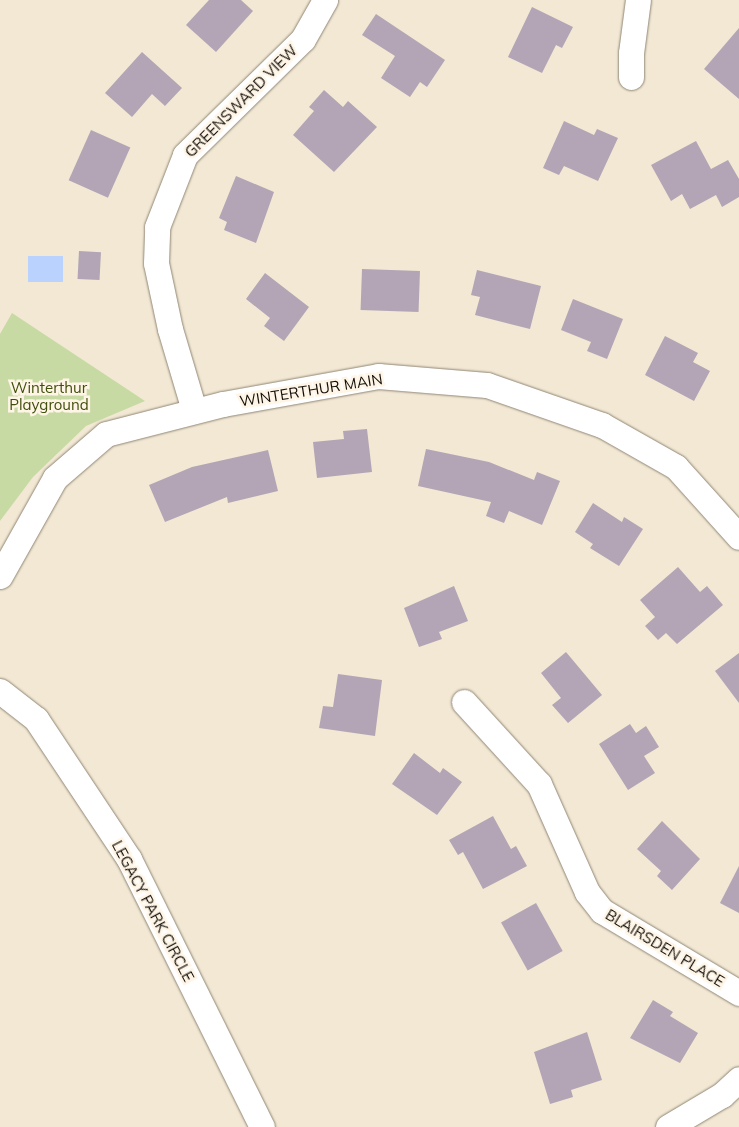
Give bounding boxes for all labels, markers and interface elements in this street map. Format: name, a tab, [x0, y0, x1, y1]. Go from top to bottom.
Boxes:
street label: GREENSWARD VIEW	[181, 41, 301, 161]
street label: WINTERTHUR MAIN	[238, 370, 384, 410]
park label: Winterthur Playground	[9, 378, 89, 413]
street label: LEGACY PARK CIRCLE	[108, 837, 198, 985]
street label: BLAIRSDEN PLACE	[602, 905, 728, 991]

